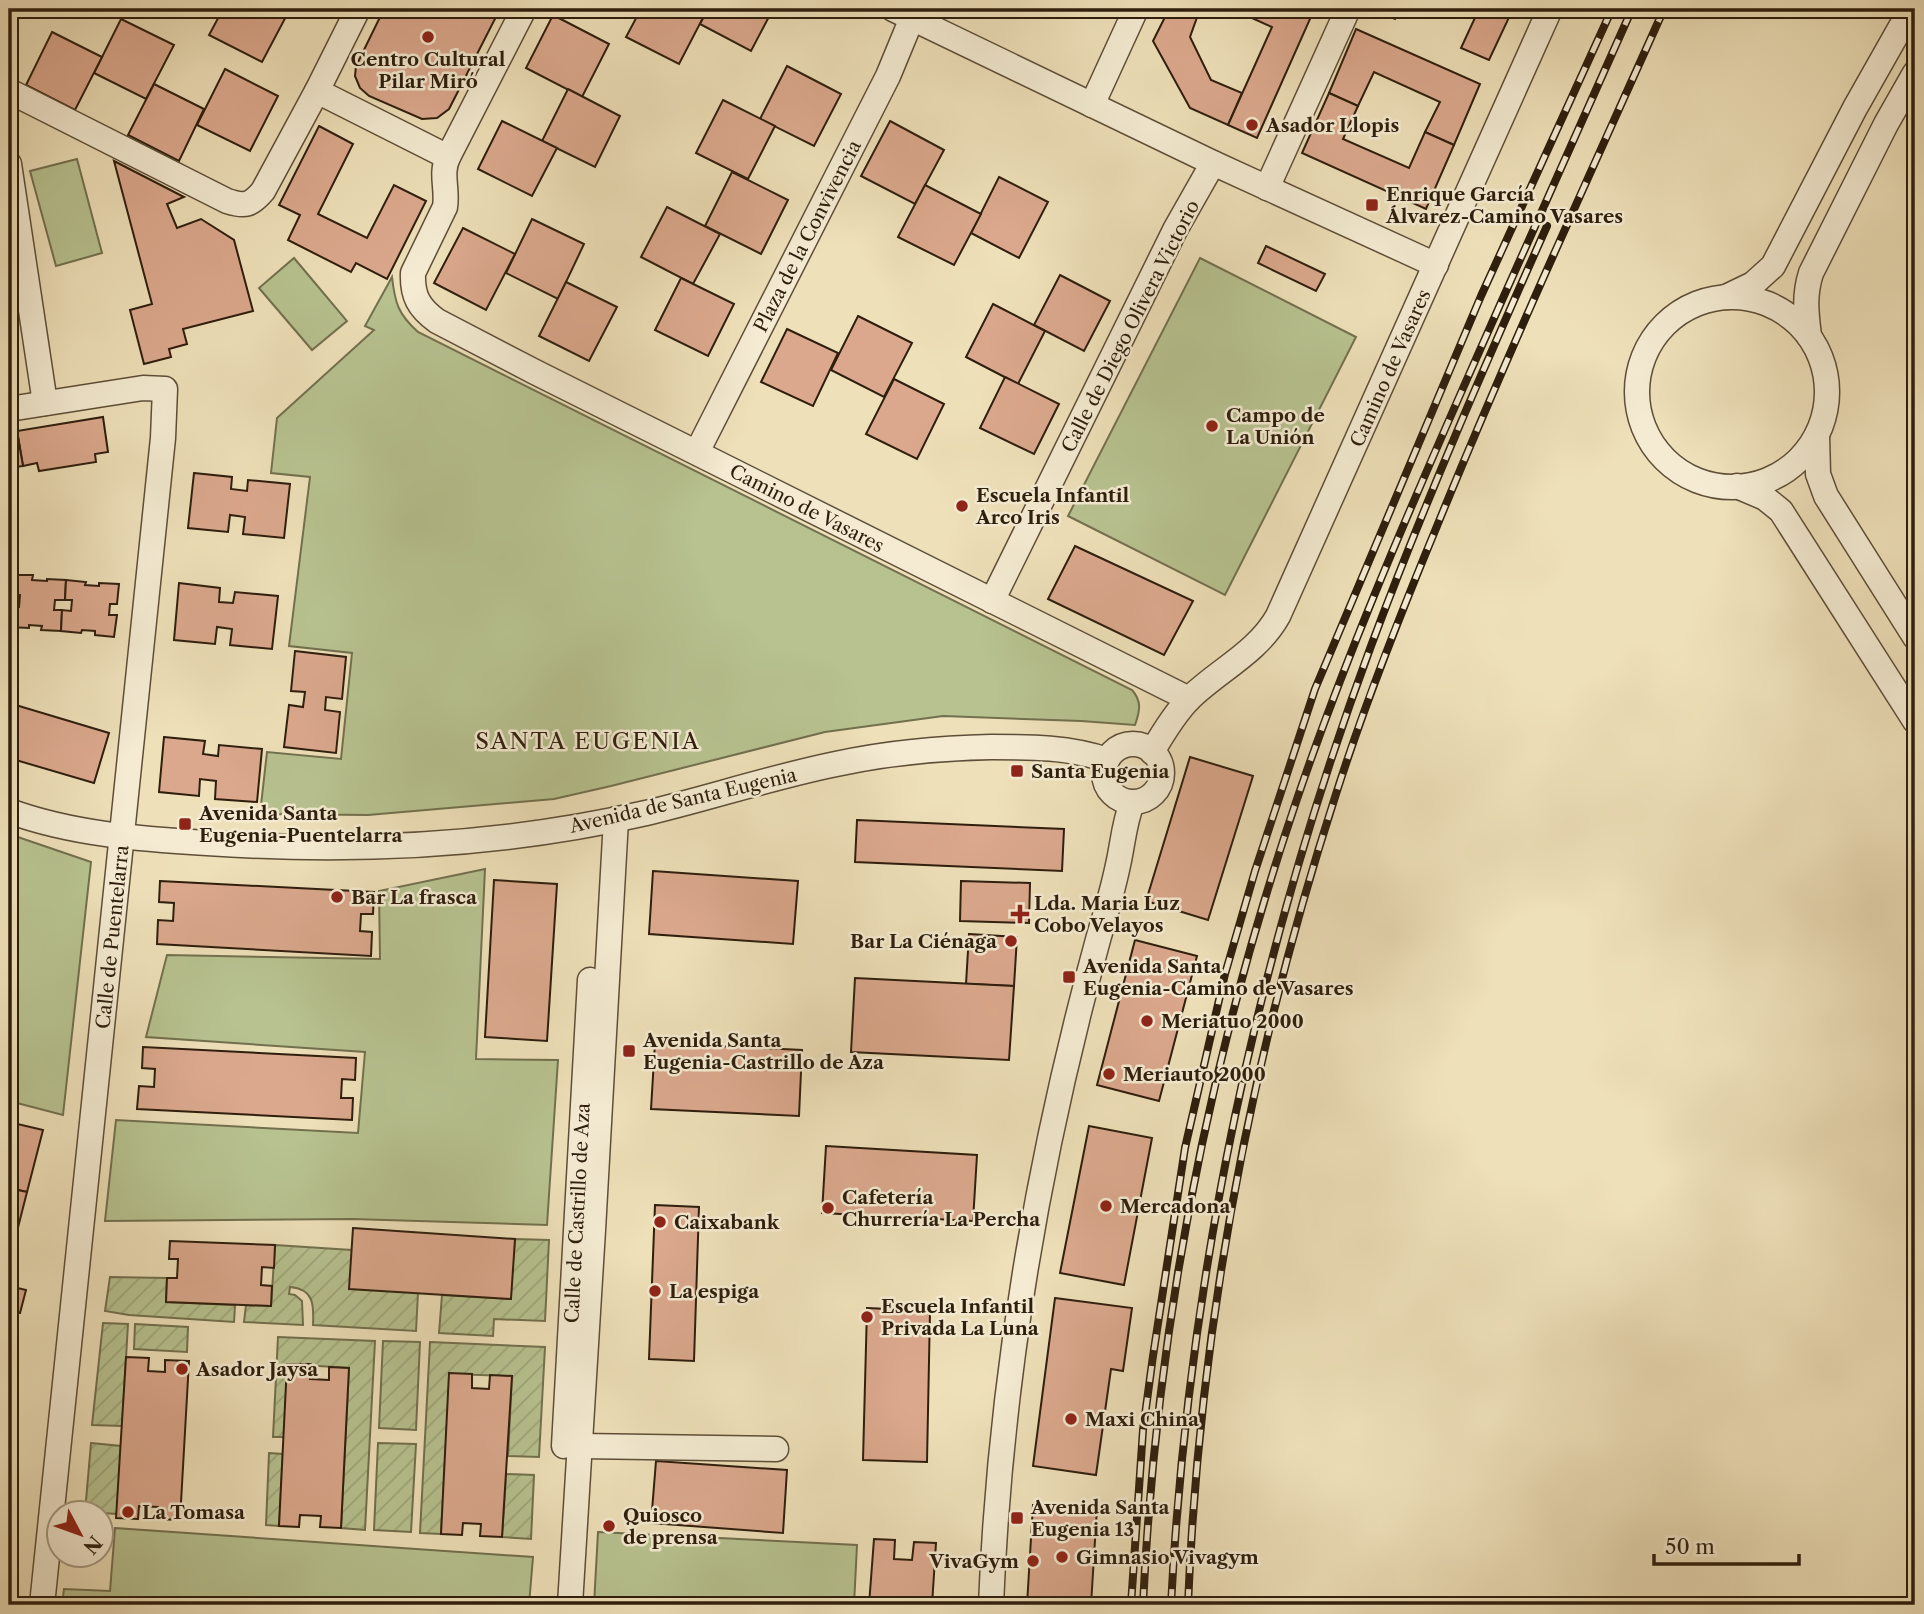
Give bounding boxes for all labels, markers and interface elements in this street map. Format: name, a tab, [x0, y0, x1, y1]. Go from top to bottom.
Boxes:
marker: Centro Cultural Pilar Miró	[420, 29, 436, 45]
place label: Centro Cultural Pilar Miró	[351, 48, 506, 93]
place label: Asador Llopis	[1265, 114, 1400, 137]
marker: Asador Llopis	[1244, 117, 1260, 133]
street label: Plaza de la Convivencia	[749, 136, 866, 336]
place label: Enrique García Álvarez-Camino Vasares	[1385, 183, 1623, 228]
street label: Calle de Diego Olivera Victorio	[1057, 196, 1204, 456]
marker: Enrique García Álvarez-Camino Vasares	[1364, 197, 1380, 213]
street label: Camino de Vasares	[1345, 286, 1436, 451]
place label: Campo de La Unión	[1226, 404, 1325, 449]
marker: Campo de La Unión	[1204, 418, 1220, 434]
street label: Camino de Vasares	[726, 460, 888, 557]
place label: Escuela Infantil Arco Iris	[975, 484, 1130, 529]
marker: Escuela Infantil Arco Iris	[954, 498, 970, 514]
district label: SANTA EUGENIA	[475, 727, 701, 755]
place label: Santa Eugenia	[1031, 760, 1171, 783]
street label: Avenida de Santa Eugenia	[566, 763, 799, 838]
marker: Santa Eugenia	[1009, 763, 1025, 779]
place label: Avenida Santa Eugenia-Puentelarra	[198, 802, 404, 847]
marker: Avenida Santa Eugenia-Puentelarra	[177, 816, 193, 832]
street label: Calle de Puentelarra	[91, 844, 134, 1030]
place label: Bar La frasca	[351, 886, 478, 909]
marker: Bar La frasca	[329, 889, 345, 905]
place label: Lda. Maria Luz Cobo Velayos	[1034, 892, 1180, 937]
marker: Lda. Maria Luz Cobo Velayos	[1012, 906, 1028, 922]
place label: Bar La Ciénaga	[850, 930, 998, 953]
marker: Bar La Ciénaga	[1003, 933, 1019, 949]
place label: Avenida Santa Eugenia-Camino de Vasares	[1082, 955, 1354, 1000]
marker: Avenida Santa Eugenia-Camino de Vasares	[1061, 969, 1077, 985]
place label: Meriatuo 2000	[1161, 1010, 1304, 1033]
marker: Meriatuo 2000	[1139, 1013, 1155, 1029]
place label: Avenida Santa Eugenia-Castrillo de Aza	[642, 1029, 885, 1074]
marker: Avenida Santa Eugenia-Castrillo de Aza	[621, 1043, 637, 1059]
place label: Meriauto 2000	[1123, 1063, 1266, 1086]
marker: Meriauto 2000	[1101, 1066, 1117, 1082]
street label: Calle de Castrillo de Aza	[560, 1102, 595, 1324]
place label: Cafetería Churrería La Percha	[842, 1186, 1041, 1231]
place label: Mercadona	[1120, 1195, 1231, 1218]
marker: Mercadona	[1098, 1198, 1114, 1214]
marker: Cafetería Churrería La Percha	[820, 1200, 836, 1216]
place label: Caixabank	[674, 1211, 780, 1234]
marker: Caixabank	[652, 1214, 668, 1230]
place label: La espiga	[669, 1280, 760, 1303]
marker: La espiga	[647, 1283, 663, 1299]
place label: Escuela Infantil Privada La Luna	[881, 1295, 1040, 1340]
marker: Escuela Infantil Privada La Luna	[859, 1309, 875, 1325]
place label: Asador Jaysa	[195, 1358, 319, 1381]
marker: Asador Jaysa	[174, 1361, 190, 1377]
place label: Maxi China	[1085, 1408, 1200, 1431]
marker: Maxi China	[1063, 1411, 1079, 1427]
place label: Avenida Santa Eugenia 13	[1030, 1496, 1171, 1541]
north arrow	[46, 1498, 116, 1568]
place label: La Tomasa	[142, 1501, 246, 1524]
marker: La Tomasa	[120, 1504, 136, 1520]
place label: Quiosco de prensa	[623, 1504, 719, 1549]
marker: Avenida Santa Eugenia 13	[1009, 1510, 1025, 1526]
marker: Quiosco de prensa	[601, 1518, 617, 1534]
scale bar	[1654, 1523, 1800, 1567]
text: N	[78, 1531, 107, 1559]
text: 50 m	[1665, 1534, 1715, 1559]
place label: Gimnasio Vivagym	[1076, 1546, 1259, 1569]
marker: Gimnasio Vivagym	[1054, 1549, 1070, 1565]
place label: VivaGym	[928, 1550, 1019, 1573]
marker: VivaGym	[1025, 1553, 1041, 1569]

